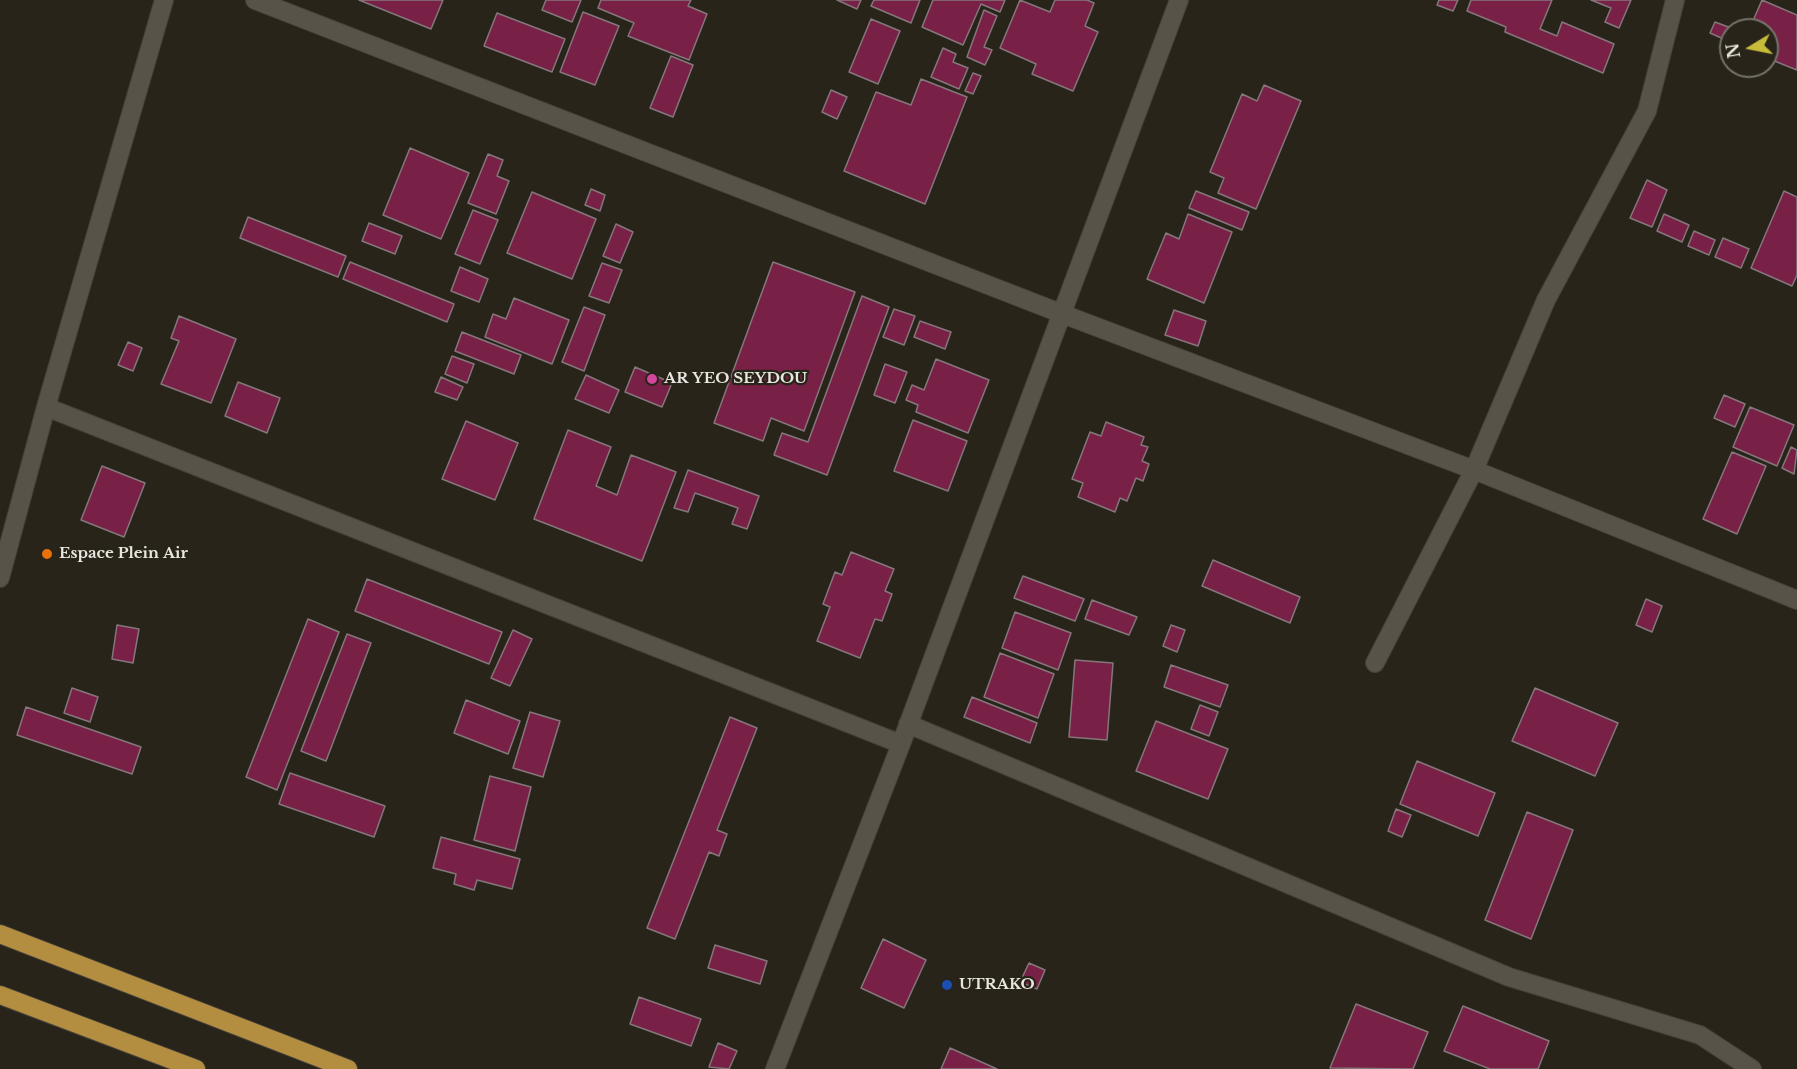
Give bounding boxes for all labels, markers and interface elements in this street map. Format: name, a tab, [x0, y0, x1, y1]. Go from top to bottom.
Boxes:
north arrow	[1719, 18, 1779, 78]
text: N	[1722, 42, 1744, 60]
place label: AR YEO SEYDOU	[664, 370, 807, 388]
marker: AR YEO SEYDOU	[645, 372, 659, 386]
place label: Espace Plein Air	[59, 545, 188, 563]
marker: Espace Plein Air	[40, 547, 54, 561]
place label: UTRAKO	[959, 976, 1035, 994]
marker: UTRAKO	[940, 978, 954, 992]

